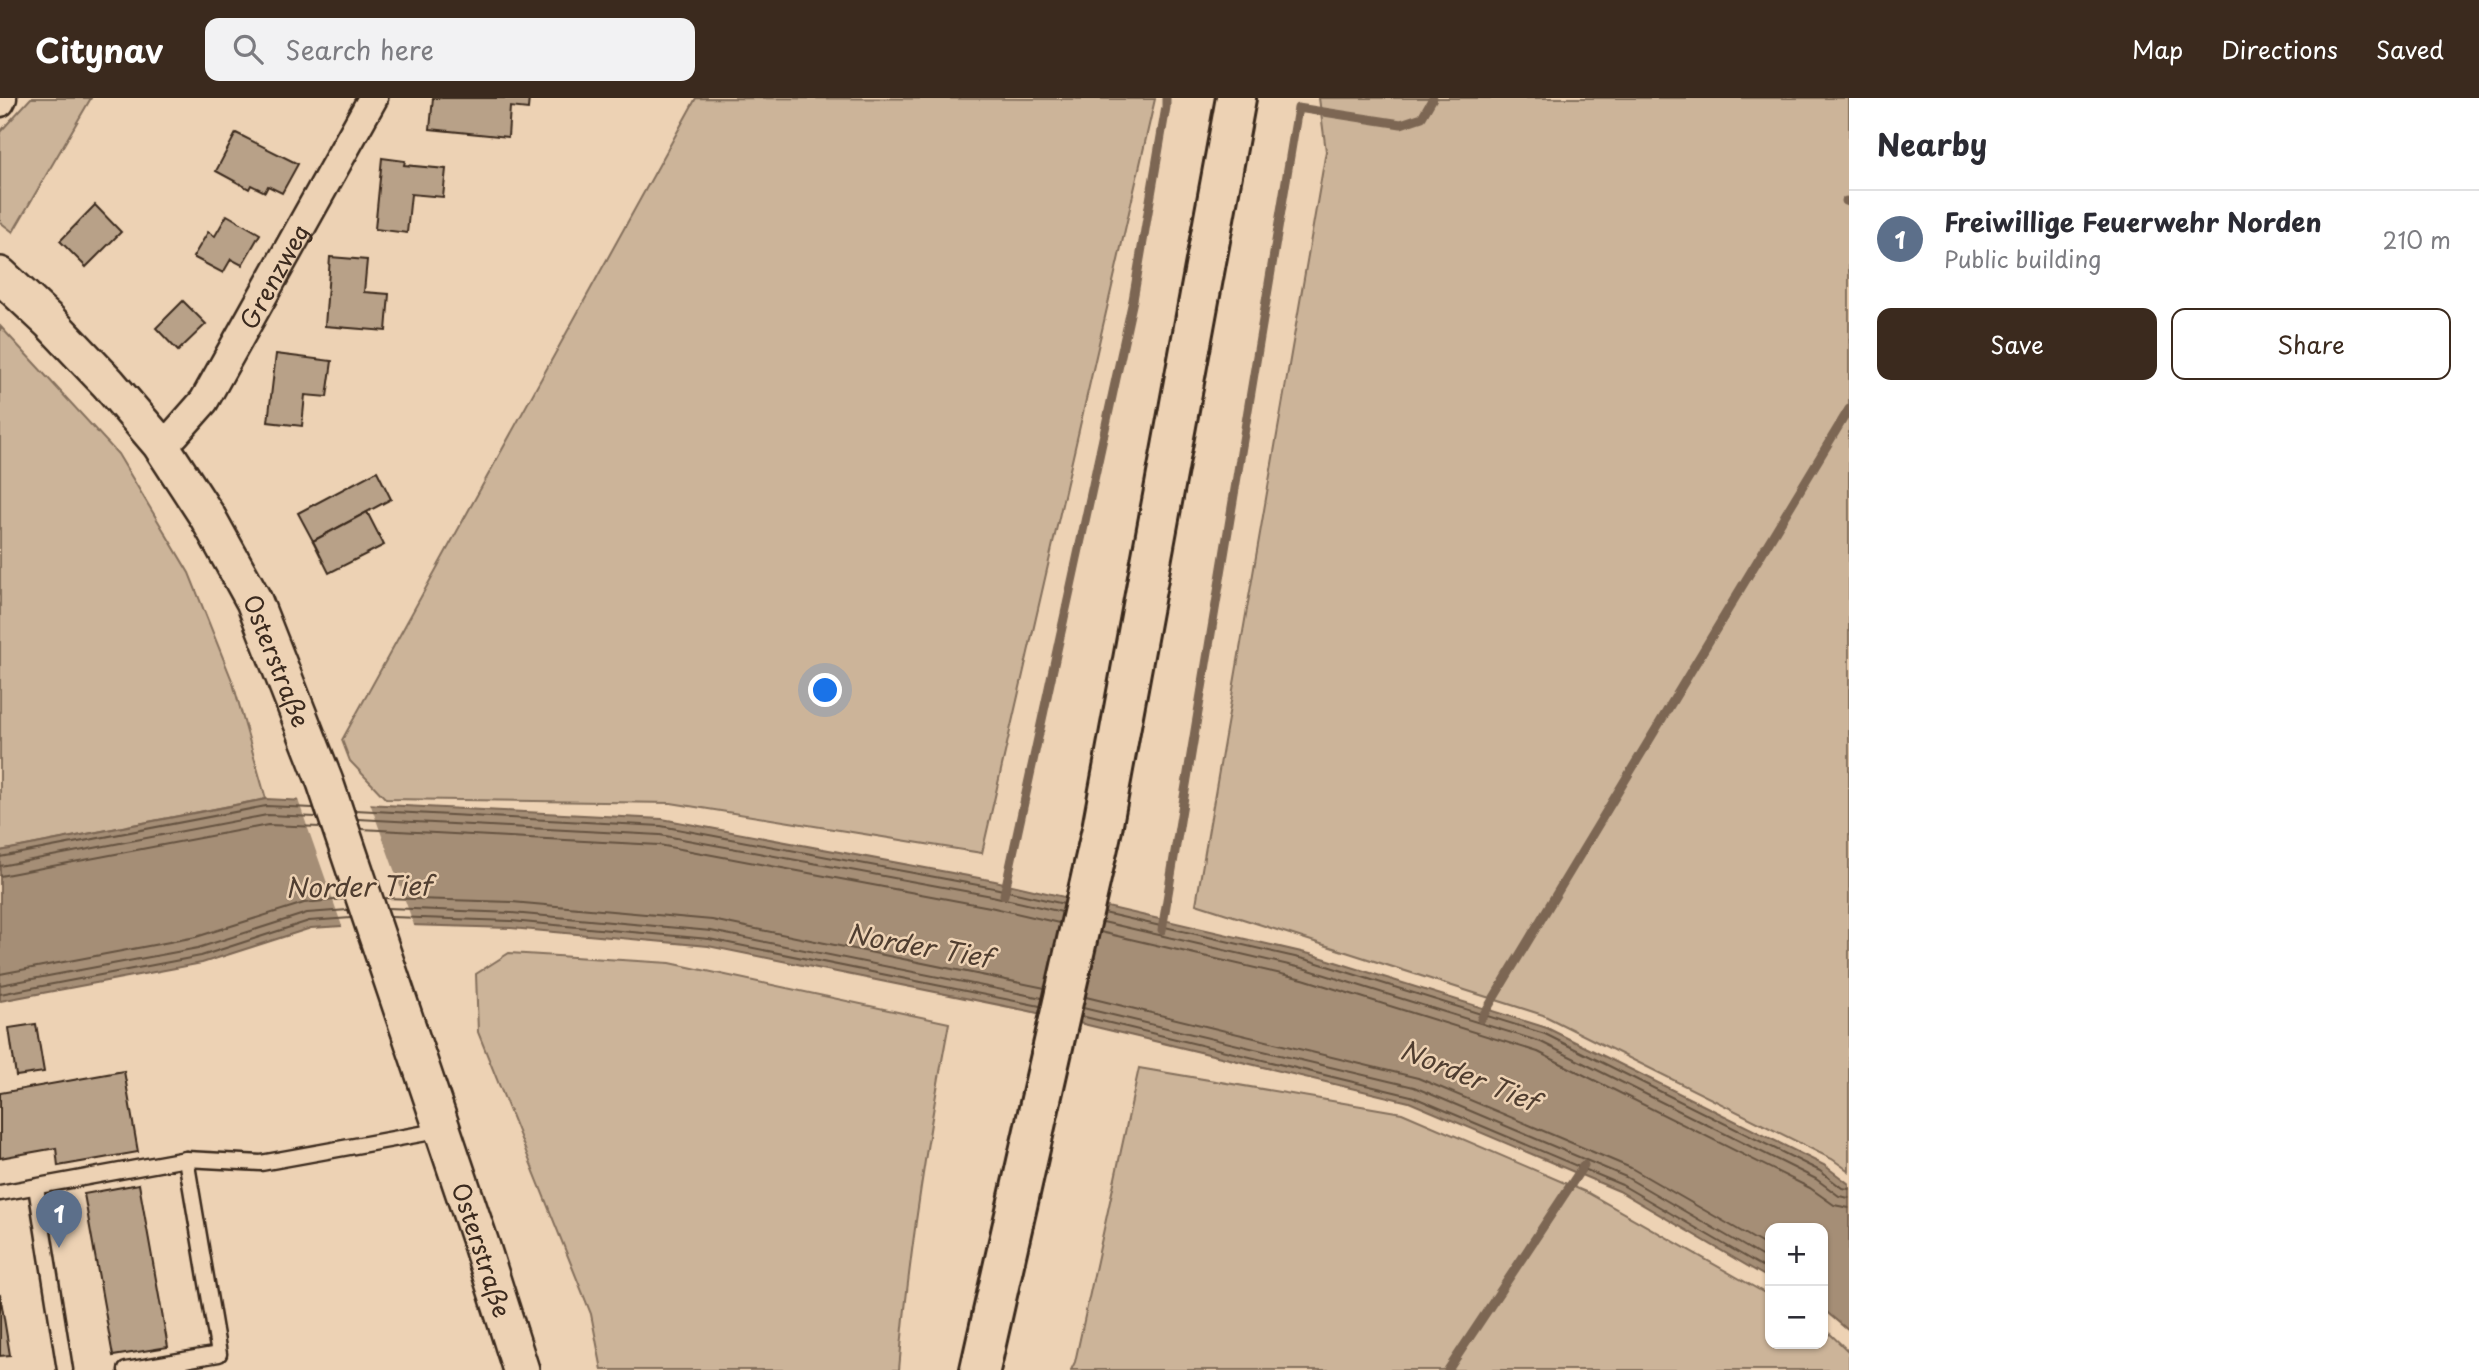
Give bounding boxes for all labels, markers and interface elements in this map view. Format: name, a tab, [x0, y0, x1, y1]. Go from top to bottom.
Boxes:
search box	[205, 18, 695, 81]
text: Citynav	[35, 24, 163, 74]
icon: search	[229, 30, 267, 68]
text: Search here	[285, 30, 434, 69]
text: Map	[2132, 31, 2183, 67]
text: Directions	[2221, 31, 2338, 67]
text: Saved	[2376, 31, 2444, 67]
text: Nearby	[1877, 121, 1987, 166]
text: Freiwillige Feuerwehr Norden	[1944, 202, 2322, 241]
street label: Grenzweg	[230, 217, 318, 335]
text: 1	[1895, 222, 1906, 257]
text: 210 m	[2383, 222, 2451, 257]
text: Public building	[1944, 241, 2101, 276]
button: Save	[1877, 308, 2157, 380]
button: Share	[2171, 308, 2451, 380]
street label: Osterstraße	[235, 589, 320, 732]
your location	[808, 673, 842, 707]
water label: Norder Tief	[285, 865, 438, 907]
water label: Norder Tief	[844, 913, 1000, 978]
water label: Norder Tief	[1394, 1030, 1550, 1123]
street label: Osterstraße	[443, 1178, 521, 1322]
pin: 1	[36, 1190, 82, 1248]
map controls	[1765, 1223, 1828, 1349]
button: +	[1765, 1223, 1828, 1286]
button: −	[1765, 1286, 1828, 1349]

